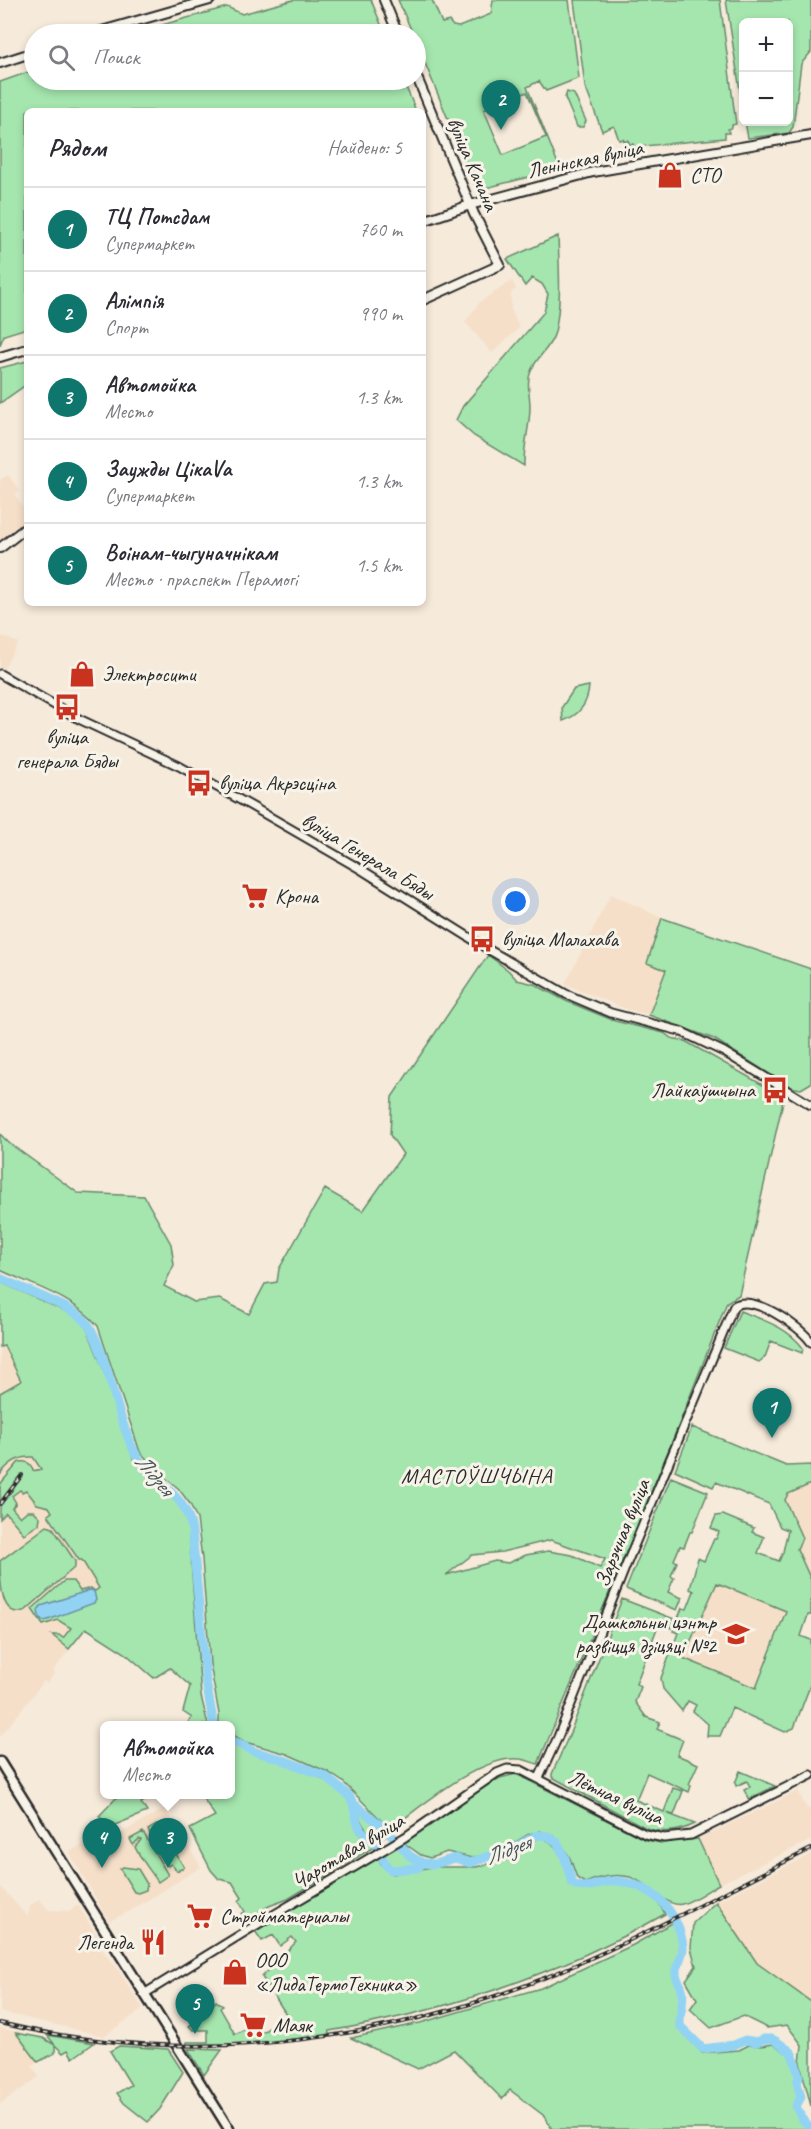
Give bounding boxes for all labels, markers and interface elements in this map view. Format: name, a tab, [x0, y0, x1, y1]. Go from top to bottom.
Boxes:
map controls	[739, 18, 793, 126]
button: +	[739, 18, 793, 72]
search box	[24, 24, 426, 90]
icon: search	[45, 41, 78, 74]
text: Поиск	[93, 43, 139, 71]
button: −	[739, 72, 793, 126]
pin: 2	[482, 80, 520, 130]
street label: вуліца Качана	[442, 113, 505, 217]
text: Рядом	[48, 131, 106, 164]
street label: Ленінская вуліца	[525, 134, 647, 184]
text: Найдено: 5	[327, 135, 402, 160]
shop icon: СТО	[655, 160, 685, 190]
place label: СТО	[690, 162, 723, 188]
text: ТЦ Потсдам	[105, 203, 209, 231]
text: 1	[63, 217, 72, 242]
text: 760 m	[359, 217, 402, 242]
text: Супермаркет	[105, 231, 194, 256]
text: Алімпія	[105, 287, 163, 315]
text: 2	[63, 301, 72, 326]
text: 990 m	[359, 301, 402, 326]
text: Спорт	[105, 315, 148, 340]
text: Автомойка	[105, 371, 195, 399]
text: 3	[63, 385, 72, 410]
text: 1.3 km	[356, 385, 402, 410]
text: Место	[105, 399, 152, 424]
text: Заужды ЦікаVа	[105, 455, 231, 483]
text: 4	[63, 469, 72, 494]
text: 1.3 km	[356, 469, 402, 494]
text: Супермаркет	[105, 483, 194, 508]
text: Воінам-чыгуначнікам	[105, 539, 277, 567]
text: 5	[63, 553, 72, 578]
text: 1.5 km	[356, 553, 402, 578]
text: Место · праспект Перамогі	[105, 567, 297, 592]
shop icon: Электросити	[67, 659, 97, 689]
place label: Электросити	[102, 661, 197, 687]
bus stop icon: вуліца генерала Бяды	[52, 692, 82, 722]
place label: вуліца генерала Бяды	[16, 724, 119, 774]
bus stop icon: вуліца Акрэсціна	[184, 768, 214, 798]
place label: вуліца Акрэсціна	[219, 770, 337, 796]
street label: вуліца Генерала Бяды	[297, 806, 440, 907]
supermarket icon: Крона	[240, 881, 270, 911]
place label: Крона	[275, 883, 319, 909]
your location	[501, 887, 530, 916]
bus stop icon: вуліца Малахава	[467, 924, 497, 954]
place label: вуліца Малахава	[502, 926, 620, 952]
bus stop icon: Лайкаўшчына	[760, 1075, 790, 1105]
place label: Лайкаўшчына	[651, 1077, 757, 1103]
pin: 1	[752, 1388, 792, 1438]
water label: Лідзея	[129, 1448, 182, 1504]
district label: МАСТОЎШЧЫНА	[401, 1462, 553, 1490]
street label: Зарэчная вуліца	[589, 1474, 656, 1591]
place label: Дашкольны цэнтр развіцця дзіцяці №2	[576, 1609, 718, 1660]
school or university icon: Дашкольны цэнтр развіцця дзіцяці №2	[721, 1619, 751, 1649]
popup	[100, 1721, 235, 1799]
text: Автомойка	[122, 1734, 213, 1762]
text: Место	[122, 1762, 170, 1787]
street label: Лётная вуліца	[564, 1764, 669, 1831]
street label: Чаротавая вуліца	[287, 1807, 410, 1895]
pin: 4	[82, 1818, 122, 1868]
pin: 3	[148, 1818, 188, 1868]
water label: Лідзея	[481, 1827, 538, 1871]
supermarket icon: Стройматериалы	[185, 1901, 215, 1931]
place label: Стройматериалы	[220, 1903, 350, 1929]
restaurant icon: Легенда	[138, 1927, 168, 1957]
place label: Легенда	[77, 1929, 135, 1955]
place label: ООО «ЛидаТермоТехника»	[255, 1947, 418, 1997]
shop icon: ООО «ЛидаТермоТехника»	[220, 1957, 250, 1987]
pin: 5	[176, 1984, 214, 2034]
supermarket icon: Маяк	[238, 2010, 268, 2040]
place label: Маяк	[273, 2012, 314, 2038]

